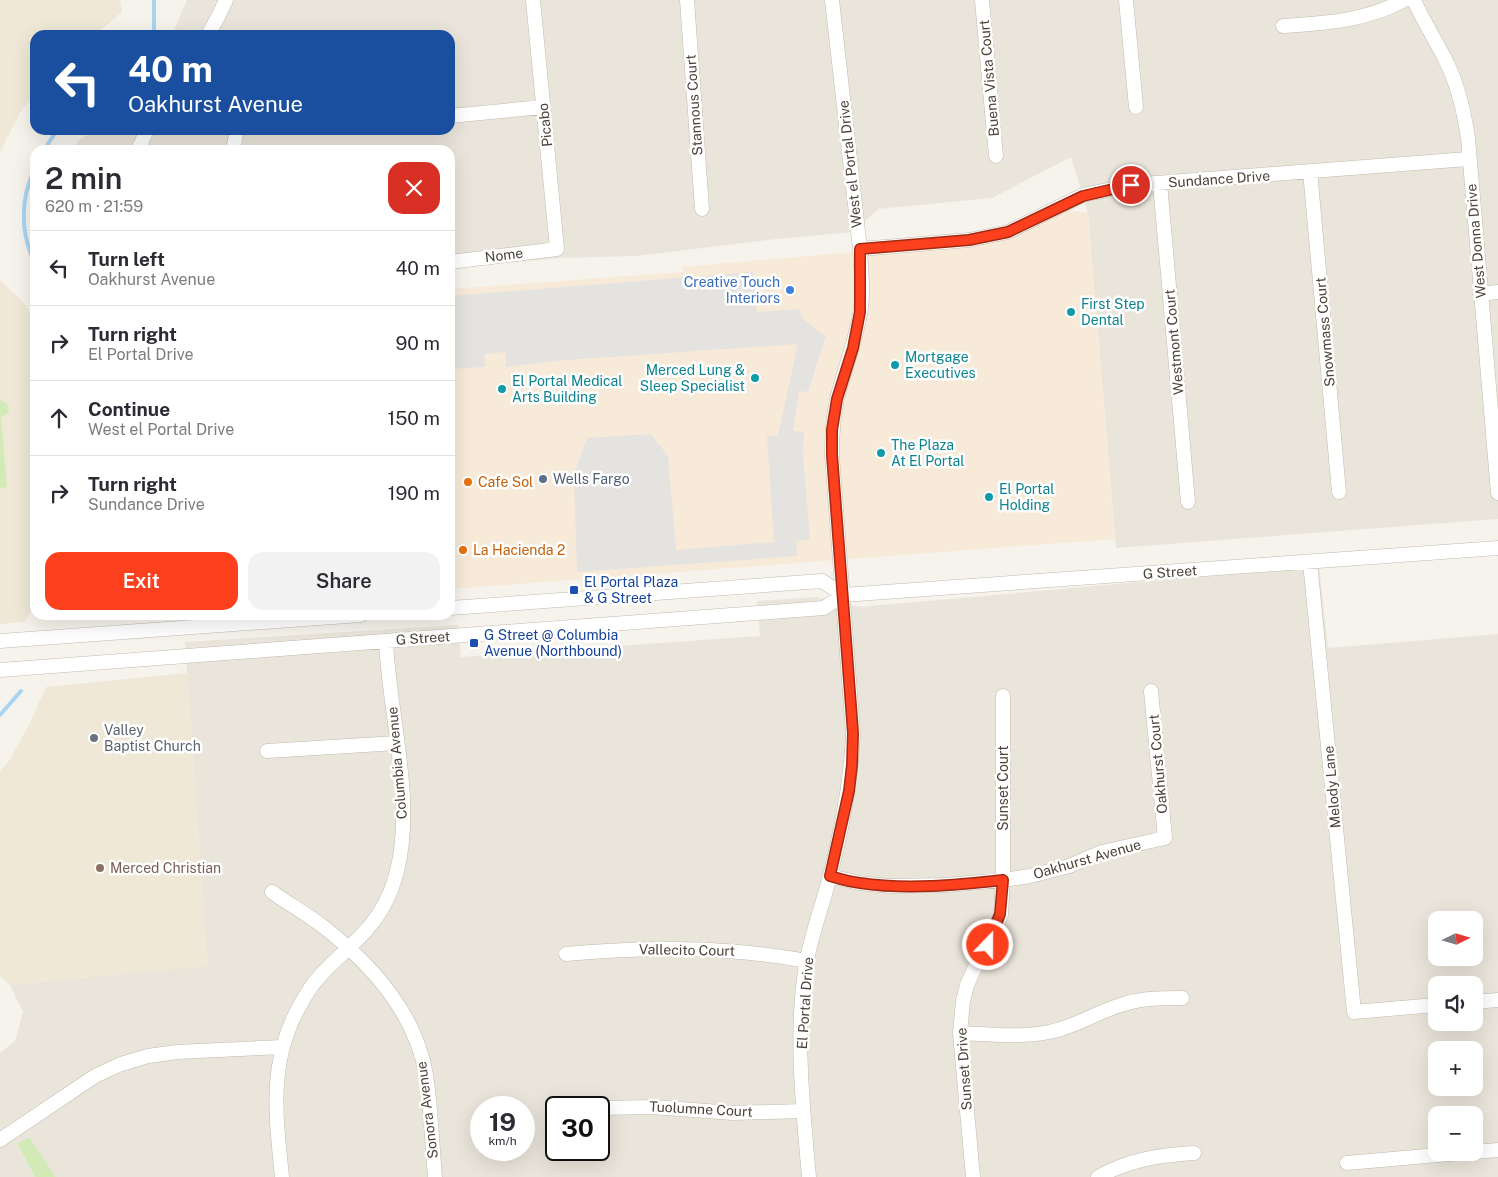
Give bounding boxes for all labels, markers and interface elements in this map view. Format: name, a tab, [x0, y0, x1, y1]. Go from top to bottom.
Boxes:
street label: Buena Vista Court	[976, 19, 1002, 137]
text: 40 m	[128, 49, 213, 90]
icon: left	[45, 50, 110, 115]
street label: Stannous Court	[682, 54, 706, 156]
text: Oakhurst Avenue	[128, 91, 303, 117]
street label: West el Portal Drive	[835, 99, 865, 229]
street label: Picabo	[535, 102, 555, 148]
text: 2 min	[45, 160, 122, 196]
button: close	[388, 162, 440, 214]
pin	[1110, 164, 1152, 206]
street label: Sundance Drive	[1167, 167, 1271, 191]
icon: arrive	[1117, 171, 1145, 199]
street label: West Donna Drive	[1463, 183, 1489, 299]
text: 620 m · 21:59	[45, 197, 143, 216]
street label: Nome	[484, 245, 524, 265]
text: Turn left	[88, 248, 165, 270]
icon: left	[45, 254, 73, 282]
text: 40 m	[395, 257, 440, 279]
text: Oakhurst Avenue	[88, 270, 215, 289]
place label: Creative Touch Interiors	[684, 274, 780, 306]
street label: Snowmass Court	[1312, 277, 1338, 387]
marker: Creative Touch Interiors	[784, 284, 796, 296]
street label: Westmont Court	[1161, 288, 1187, 396]
place label: First Step Dental	[1081, 296, 1145, 328]
marker: First Step Dental	[1065, 306, 1077, 318]
text: Turn right	[88, 323, 177, 345]
icon: right	[45, 329, 73, 357]
text: 90 m	[396, 332, 440, 354]
text: El Portal Drive	[88, 345, 194, 364]
place label: Mortgage Executives	[905, 349, 976, 381]
marker: Mortgage Executives	[889, 359, 901, 371]
place label: Merced Lung & Sleep Specialist	[640, 362, 745, 394]
marker: Merced Lung & Sleep Specialist	[749, 372, 761, 384]
place label: El Portal Medical Arts Building	[512, 373, 623, 405]
marker: El Portal Medical Arts Building	[496, 383, 508, 395]
text: Continue	[88, 398, 170, 420]
icon: ahead	[45, 404, 73, 432]
text: 150 m	[387, 407, 440, 429]
text: West el Portal Drive	[88, 420, 234, 439]
place label: The Plaza At El Portal	[891, 437, 965, 469]
marker: The Plaza At El Portal	[875, 447, 887, 459]
place label: Wells Fargo	[553, 471, 630, 487]
text: Turn right	[88, 473, 177, 495]
marker: Wells Fargo	[537, 473, 549, 485]
place label: Cafe Sol	[478, 474, 533, 490]
marker: Cafe Sol	[462, 476, 474, 488]
icon: right	[45, 479, 73, 507]
place label: El Portal Holding	[999, 481, 1055, 513]
text: 190 m	[388, 482, 440, 504]
marker: El Portal Holding	[983, 491, 995, 503]
text: Sundance Drive	[88, 495, 205, 514]
place label: La Hacienda 2	[473, 542, 565, 558]
marker: La Hacienda 2	[457, 544, 469, 556]
button: Exit	[45, 552, 238, 610]
button: Share	[248, 552, 440, 610]
street label: G Street	[1142, 562, 1198, 582]
place label: El Portal Plaza & G Street	[584, 574, 678, 606]
marker: El Portal Plaza & G Street	[568, 584, 580, 596]
place label: G Street @ Columbia Avenue (Northbound)	[484, 627, 622, 659]
street label: G Street	[395, 628, 451, 648]
marker: G Street @ Columbia Avenue (Northbound)	[468, 637, 480, 649]
street label: Columbia Avenue	[384, 706, 410, 820]
street label: Oakhurst Court	[1146, 714, 1170, 814]
place label: Valley Baptist Church	[104, 722, 201, 754]
marker: Valley Baptist Church	[88, 732, 100, 744]
street label: Sunset Court	[995, 745, 1011, 831]
street label: Melody Lane	[1320, 745, 1344, 829]
street label: Oakhurst Avenue	[1031, 836, 1143, 882]
place label: Merced Christian	[110, 860, 221, 876]
marker: Merced Christian	[94, 862, 106, 874]
north arrow	[1428, 911, 1482, 966]
map controls	[1428, 911, 1483, 1161]
position arrow	[961, 918, 1013, 970]
street label: Vallecito Court	[639, 941, 735, 959]
street label: El Portal Drive	[794, 956, 816, 1050]
button: sound	[1428, 976, 1483, 1031]
street label: Sunset Drive	[953, 1027, 975, 1111]
button: +	[1428, 1041, 1483, 1096]
street label: Sonora Avenue	[413, 1060, 441, 1159]
speed limit sign: 30	[545, 1096, 610, 1161]
street label: Tuolumne Court	[649, 1098, 753, 1120]
button: −	[1428, 1106, 1483, 1161]
text: 19	[489, 1107, 516, 1137]
text: km/h	[488, 1134, 517, 1148]

